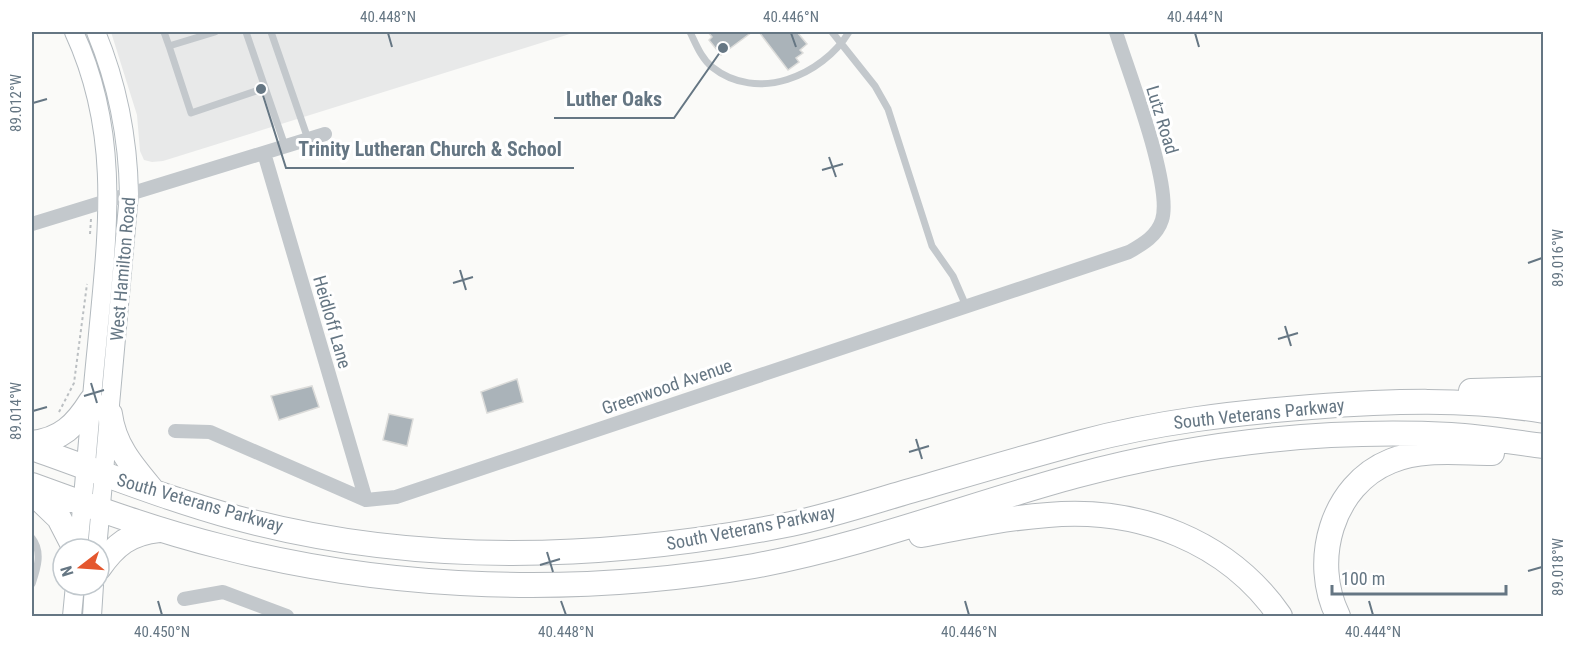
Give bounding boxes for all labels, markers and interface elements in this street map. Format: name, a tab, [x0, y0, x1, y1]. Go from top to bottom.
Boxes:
text: 40.448°N	[360, 8, 416, 26]
text: 40.446°N	[763, 8, 819, 26]
text: 40.444°N	[1167, 8, 1223, 26]
text: 89.012°W	[7, 73, 25, 132]
callout: Luther Oaks	[554, 80, 674, 118]
street label: Lutz Road	[1142, 83, 1183, 157]
text: Luther Oaks	[566, 87, 662, 111]
callout: Trinity Lutheran Church & School	[286, 130, 574, 168]
text: Trinity Lutheran Church & School	[298, 137, 562, 161]
street label: West Hamilton Road	[106, 196, 139, 342]
text: 89.016°W	[1549, 228, 1567, 287]
street label: Heidloff Lane	[309, 273, 356, 371]
street label: Greenwood Avenue	[599, 354, 735, 419]
text: 89.014°W	[7, 381, 25, 440]
street label: South Veterans Parkway	[1172, 394, 1346, 433]
street label: South Veterans Parkway	[115, 469, 286, 536]
street label: South Veterans Parkway	[665, 501, 838, 554]
north arrow	[51, 537, 111, 597]
text: 89.018°W	[1549, 537, 1567, 596]
scale bar	[1332, 558, 1506, 596]
text: N	[57, 564, 78, 579]
text: 100 m	[1341, 568, 1385, 589]
text: 40.450°N	[134, 623, 190, 641]
text: 40.448°N	[538, 623, 594, 641]
text: 40.446°N	[941, 623, 997, 641]
text: 40.444°N	[1345, 623, 1401, 641]

